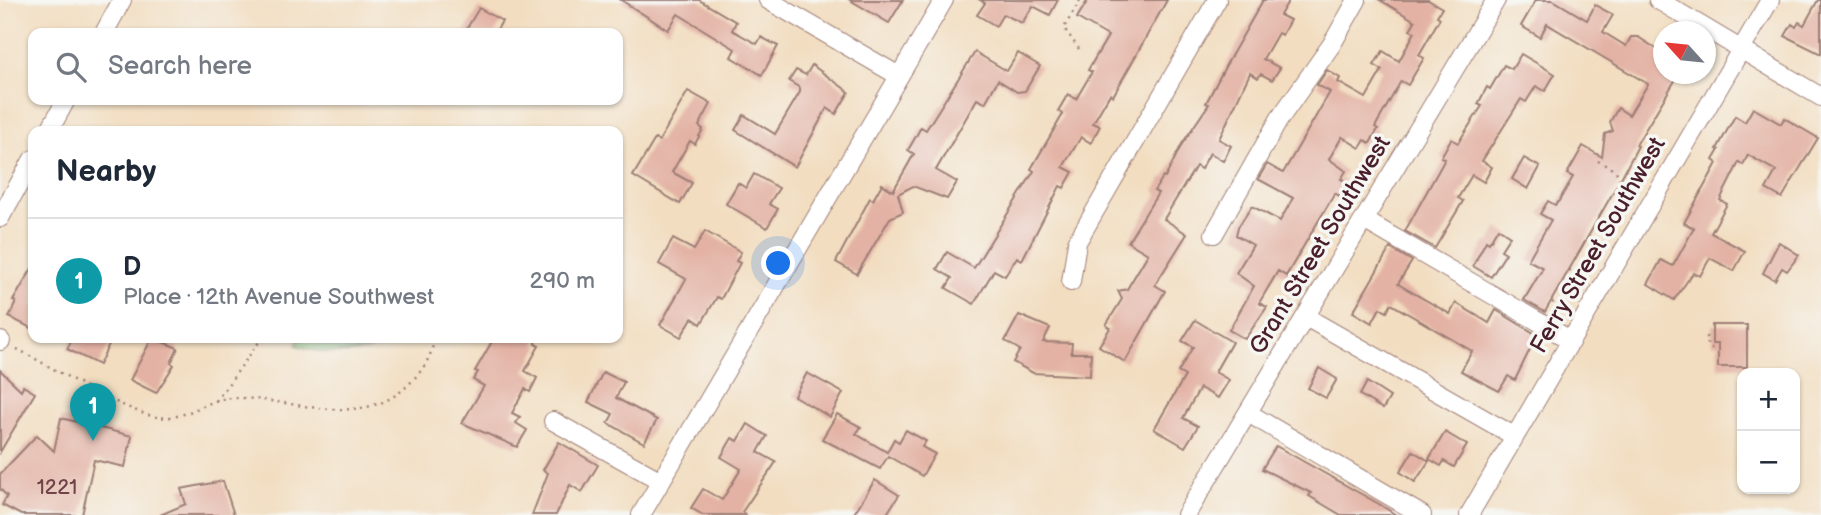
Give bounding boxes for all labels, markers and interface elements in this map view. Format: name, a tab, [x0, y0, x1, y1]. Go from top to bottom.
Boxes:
north arrow	[1653, 21, 1716, 84]
search box	[28, 28, 623, 105]
icon: search	[52, 48, 90, 86]
text: Search here	[108, 51, 252, 82]
street label: Grant Street Southwest	[1243, 130, 1397, 360]
street label: Ferry Street Southwest	[1524, 131, 1672, 358]
text: Nearby	[56, 154, 156, 190]
your location	[761, 246, 795, 280]
text: D	[123, 252, 141, 283]
text: 1	[74, 267, 84, 295]
text: 290 m	[529, 267, 595, 295]
text: Place · 12th Avenue Southwest	[123, 283, 434, 311]
map controls	[1737, 368, 1800, 494]
button: +	[1737, 368, 1800, 431]
pin: 1	[70, 383, 116, 441]
button: −	[1737, 431, 1800, 494]
house number: 1221	[37, 475, 77, 500]

